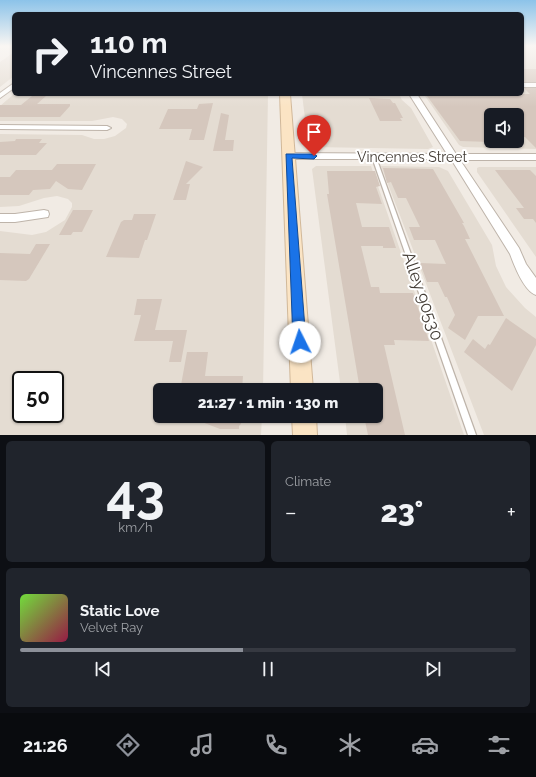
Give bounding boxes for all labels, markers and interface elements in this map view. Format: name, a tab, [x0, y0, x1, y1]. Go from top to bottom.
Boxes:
text: 110 m	[90, 27, 168, 60]
icon: right	[24, 28, 76, 80]
text: Vincennes Street	[90, 61, 232, 82]
map controls	[484, 108, 524, 148]
button: sound	[484, 108, 524, 148]
pin	[297, 115, 331, 156]
icon: arrive	[303, 121, 325, 143]
street label: Vincennes Street	[357, 149, 467, 165]
street label: Alley 90530	[398, 249, 448, 343]
position arrow	[279, 321, 321, 363]
speed limit sign: 50	[12, 371, 64, 423]
text: 21:27 · 1 min · 130 m	[198, 394, 338, 412]
text: 43	[106, 463, 165, 524]
text: Climate	[285, 474, 331, 489]
text: 23°	[380, 494, 423, 529]
text: −	[285, 499, 297, 525]
text: +	[507, 499, 516, 525]
text: km/h	[118, 520, 153, 535]
text: Static Love	[80, 602, 159, 620]
text: Velvet Ray	[80, 620, 143, 635]
icon: previous	[92, 658, 114, 680]
icon: pause	[257, 658, 279, 680]
icon: next	[422, 658, 444, 680]
icon: directions	[114, 731, 142, 759]
icon: music	[188, 731, 216, 759]
icon: phone	[262, 731, 290, 759]
icon: climate	[336, 731, 364, 759]
icon: car	[411, 731, 439, 759]
icon: filters	[485, 731, 513, 759]
text: 21:26	[23, 735, 68, 756]

